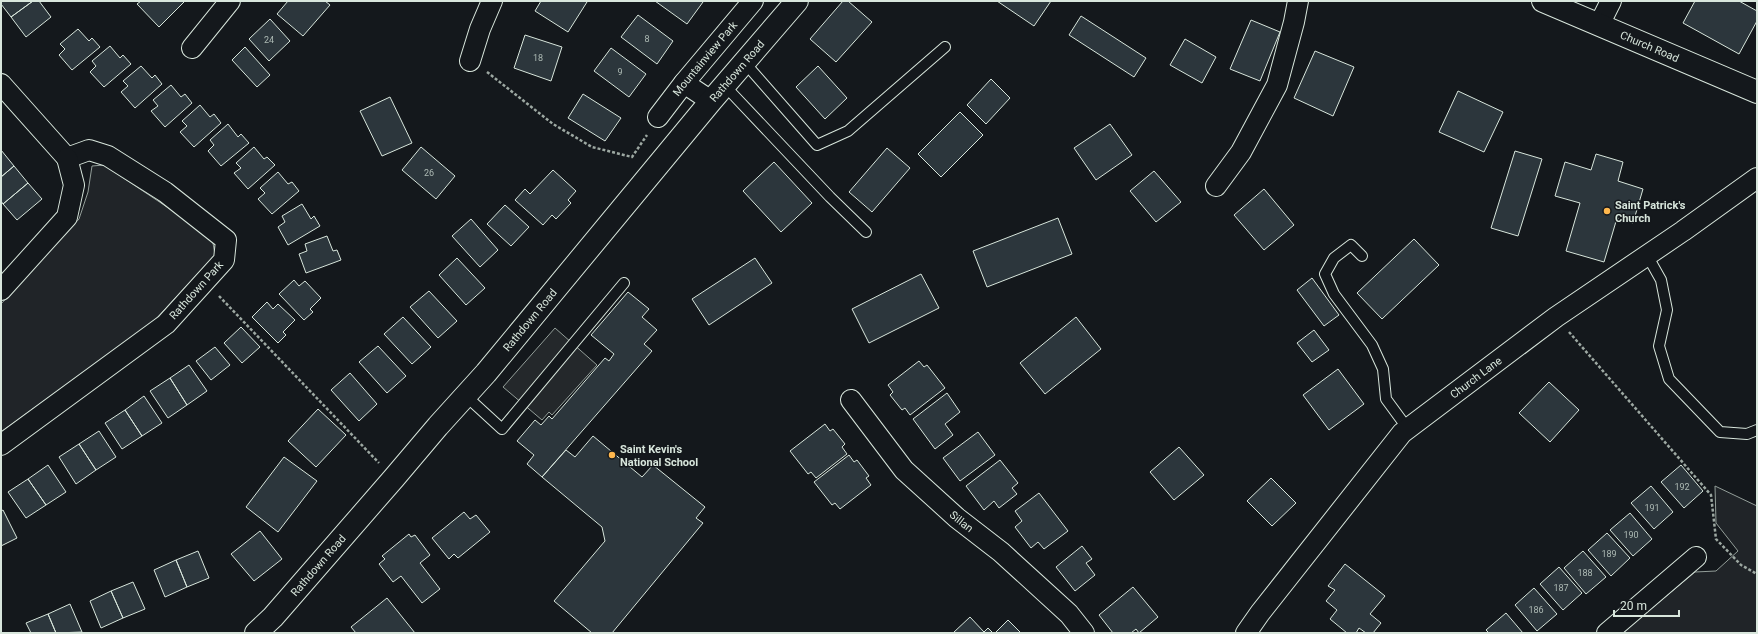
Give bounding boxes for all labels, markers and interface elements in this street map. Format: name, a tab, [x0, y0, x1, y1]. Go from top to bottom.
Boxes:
street label: Mountainview Park	[670, 18, 740, 99]
street label: Church Road	[1618, 29, 1681, 65]
house number: 8	[644, 34, 650, 44]
house number: 24	[264, 35, 274, 45]
street label: Rathdown Road	[707, 38, 767, 105]
house number: 18	[533, 53, 543, 63]
house number: 9	[617, 67, 623, 77]
house number: 26	[424, 168, 434, 178]
place label: Saint Patrick's Church	[1615, 199, 1686, 225]
marker: Saint Patrick's Church	[1602, 206, 1612, 216]
street label: Rathdown Park	[167, 258, 226, 322]
street label: Rathdown Road	[501, 286, 560, 354]
street label: Church Lane	[1448, 354, 1505, 402]
place label: Saint Kevin's National School	[620, 443, 698, 469]
marker: Saint Kevin's National School	[607, 450, 617, 460]
house number: 192	[1674, 482, 1690, 492]
house number: 191	[1644, 503, 1660, 513]
street label: Sillan	[947, 508, 976, 535]
house number: 190	[1623, 530, 1639, 540]
street label: Rathdown Road	[288, 532, 349, 599]
house number: 189	[1601, 549, 1617, 559]
house number: 188	[1577, 568, 1593, 578]
house number: 187	[1553, 583, 1569, 593]
scale bar	[1614, 592, 1679, 618]
text: 20 m	[1620, 599, 1647, 613]
house number: 186	[1528, 605, 1544, 615]

